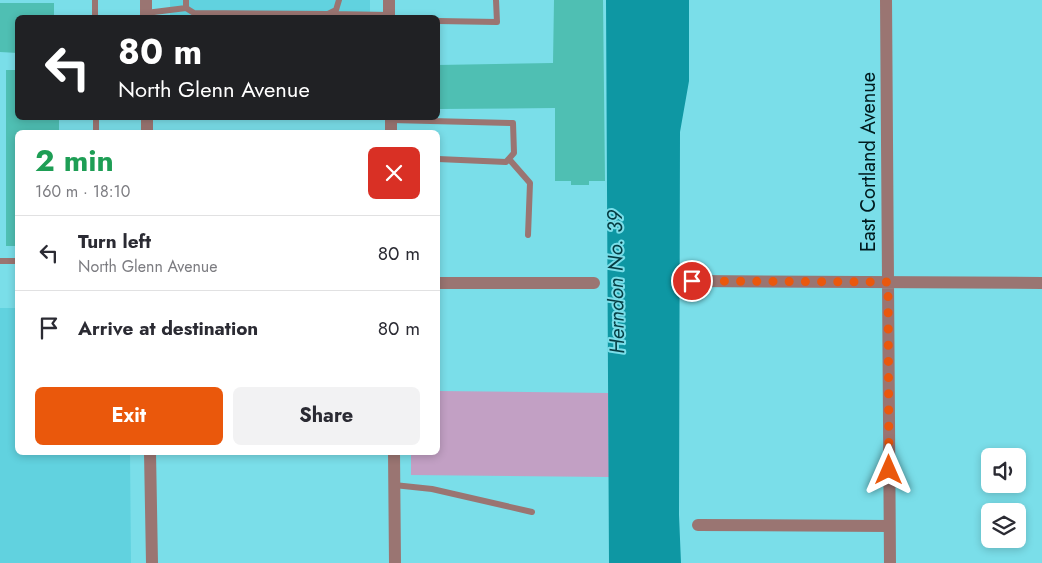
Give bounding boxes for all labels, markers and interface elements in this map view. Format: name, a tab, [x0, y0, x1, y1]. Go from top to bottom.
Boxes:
text: 80 m	[118, 27, 202, 77]
icon: left	[35, 35, 100, 100]
street label: East Cortland Avenue	[854, 72, 883, 252]
text: North Glenn Avenue	[118, 73, 310, 105]
text: 2 min	[35, 139, 114, 182]
button: close	[368, 147, 420, 199]
text: 160 m · 18:10	[35, 180, 130, 203]
water label: Herndon No. 39	[600, 209, 632, 354]
text: Turn left	[78, 228, 151, 255]
icon: left	[35, 239, 63, 267]
text: 80 m	[378, 240, 420, 267]
text: North Glenn Avenue	[78, 255, 217, 278]
pin	[671, 260, 713, 302]
icon: arrive	[678, 267, 706, 295]
icon: arrive	[35, 314, 63, 342]
text: Arrive at destination	[78, 315, 258, 342]
text: 80 m	[378, 315, 420, 342]
button: Exit	[35, 387, 223, 445]
button: Share	[233, 387, 420, 445]
position arrow	[862, 443, 914, 495]
map controls	[981, 448, 1026, 548]
button: sound	[981, 448, 1026, 493]
button: layers	[981, 503, 1026, 548]

